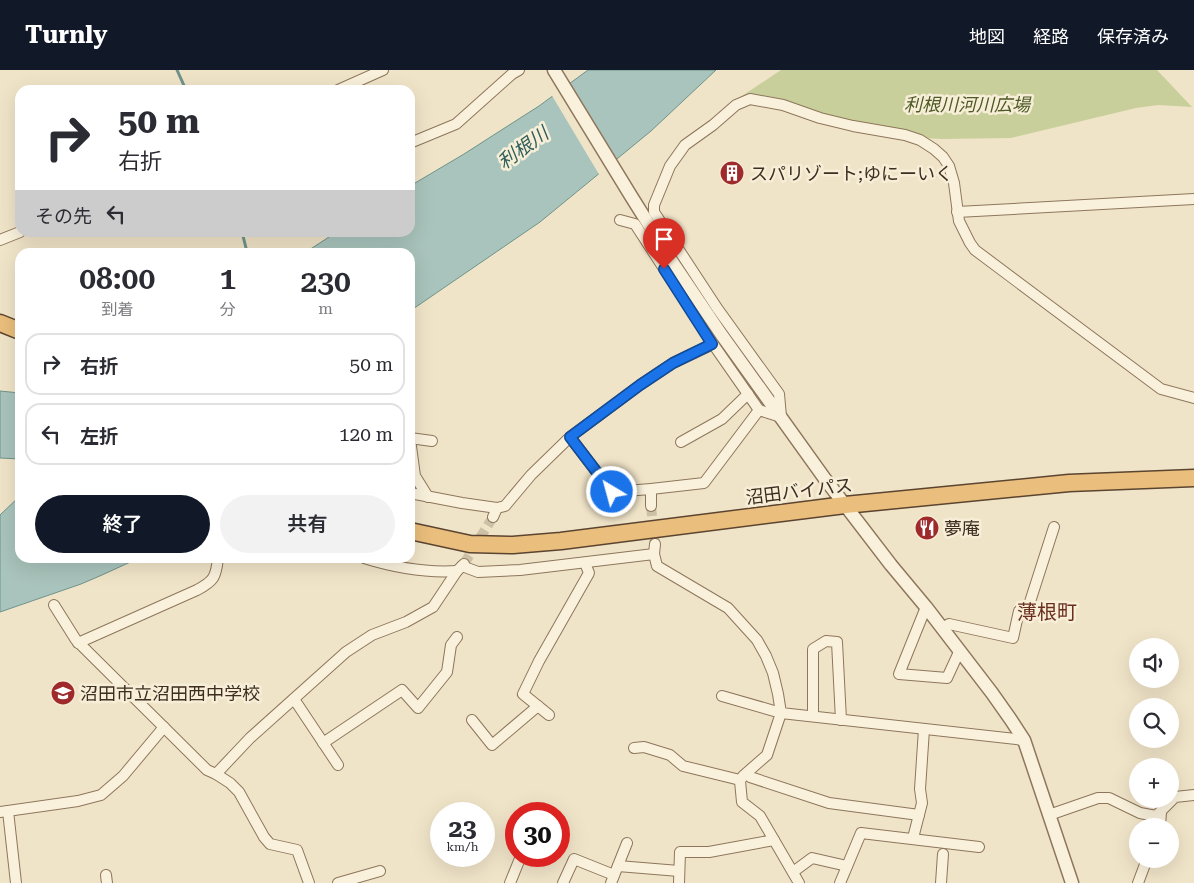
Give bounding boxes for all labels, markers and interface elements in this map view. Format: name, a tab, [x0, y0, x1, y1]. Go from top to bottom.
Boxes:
text: Turnly	[25, 21, 108, 49]
text: 地図	[969, 26, 1005, 47]
text: 経路	[1033, 26, 1069, 47]
text: 保存済み	[1097, 26, 1169, 47]
park label: 利根川河川広場	[904, 94, 1032, 115]
text: 50 m	[118, 101, 200, 142]
icon: right	[35, 105, 100, 170]
water label: 利根川	[493, 121, 554, 174]
text: 右折	[118, 149, 162, 174]
building icon: スパリゾート;ゆにーいく	[719, 160, 745, 186]
place label: スパリゾート;ゆにーいく	[750, 163, 953, 184]
icon: left	[102, 200, 130, 228]
text: その先	[35, 205, 92, 228]
pin	[643, 218, 685, 269]
icon: arrive	[650, 225, 678, 253]
text: 08:00	[79, 261, 155, 296]
text: 1	[219, 261, 236, 296]
text: 230	[300, 264, 351, 299]
text: m	[318, 299, 333, 318]
text: 到着	[101, 300, 133, 319]
text: 分	[220, 300, 236, 319]
icon: right	[37, 350, 65, 378]
text: 50 m	[350, 353, 393, 376]
text: 右折	[80, 355, 118, 378]
icon: left	[37, 420, 65, 448]
text: 120 m	[339, 423, 393, 446]
text: 左折	[80, 425, 118, 448]
position arrow	[585, 465, 637, 517]
street label: 沼田バイパス	[744, 474, 854, 508]
button: 終了	[35, 495, 210, 553]
button: 共有	[220, 495, 395, 553]
restaurant icon: 夢庵	[914, 515, 940, 541]
place label: 夢庵	[944, 518, 980, 539]
district label: 薄根町	[1017, 600, 1077, 624]
map controls	[1129, 638, 1179, 868]
button: sound	[1129, 638, 1179, 688]
school or university icon: 沼田市立沼田西中学校	[50, 680, 76, 706]
place label: 沼田市立沼田西中学校	[80, 683, 260, 704]
button: search	[1129, 698, 1179, 748]
button: +	[1129, 758, 1179, 808]
speed limit sign: 30	[505, 802, 570, 867]
text: 23	[448, 814, 477, 843]
button: −	[1129, 818, 1179, 868]
text: km/h	[446, 840, 479, 854]

